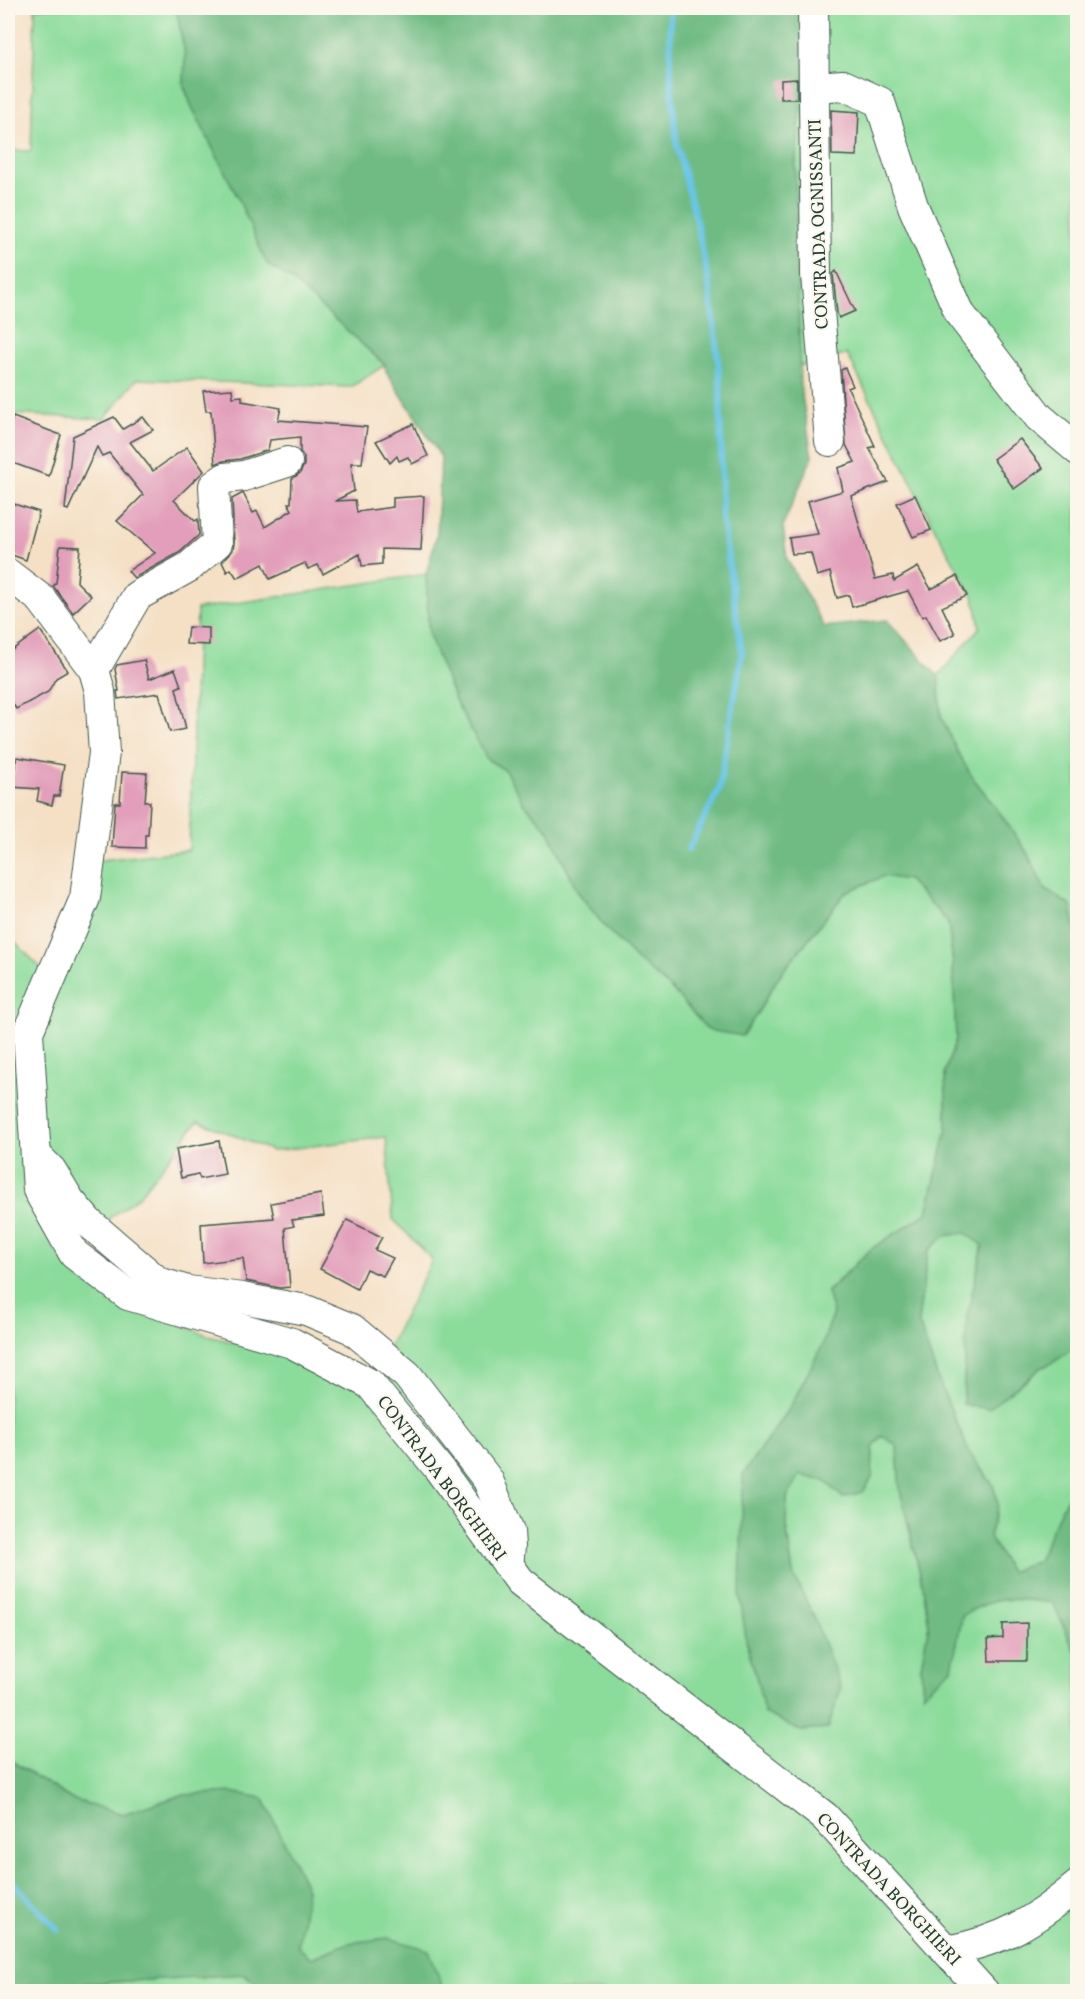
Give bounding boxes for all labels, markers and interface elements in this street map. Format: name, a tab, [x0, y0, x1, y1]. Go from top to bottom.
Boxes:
street label: CONTRADA OGNISSANTI	[803, 118, 836, 330]
street label: CONTRADA BORGHIERI	[370, 1391, 511, 1567]
street label: CONTRADA BORGHIERI	[810, 1808, 966, 1972]

